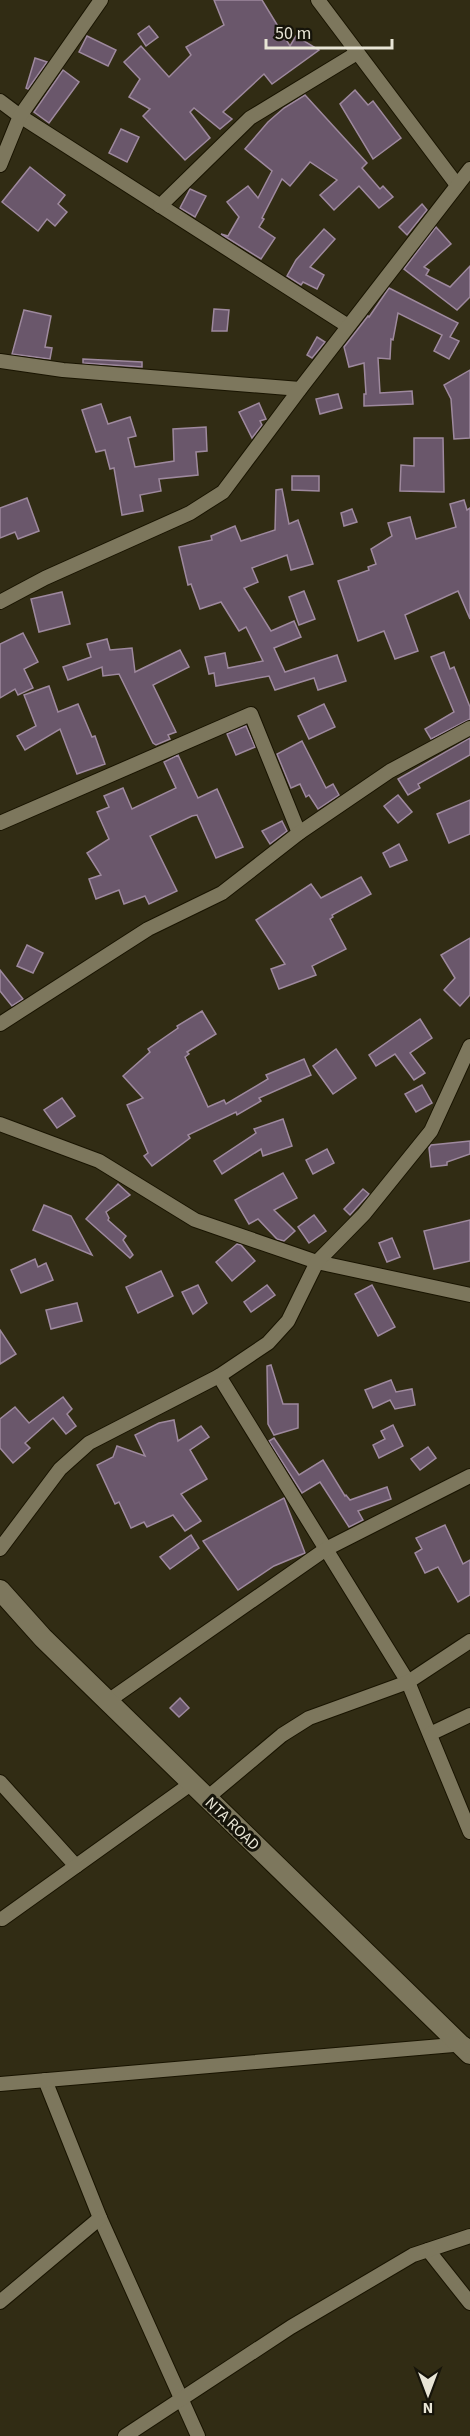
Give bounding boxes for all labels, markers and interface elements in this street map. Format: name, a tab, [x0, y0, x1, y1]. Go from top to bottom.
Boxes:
scale bar	[266, 12, 392, 50]
text: 50 m	[275, 21, 311, 46]
street label: NTA ROAD	[200, 1792, 265, 1855]
north arrow	[398, 2364, 458, 2424]
text: N	[423, 2397, 433, 2419]

